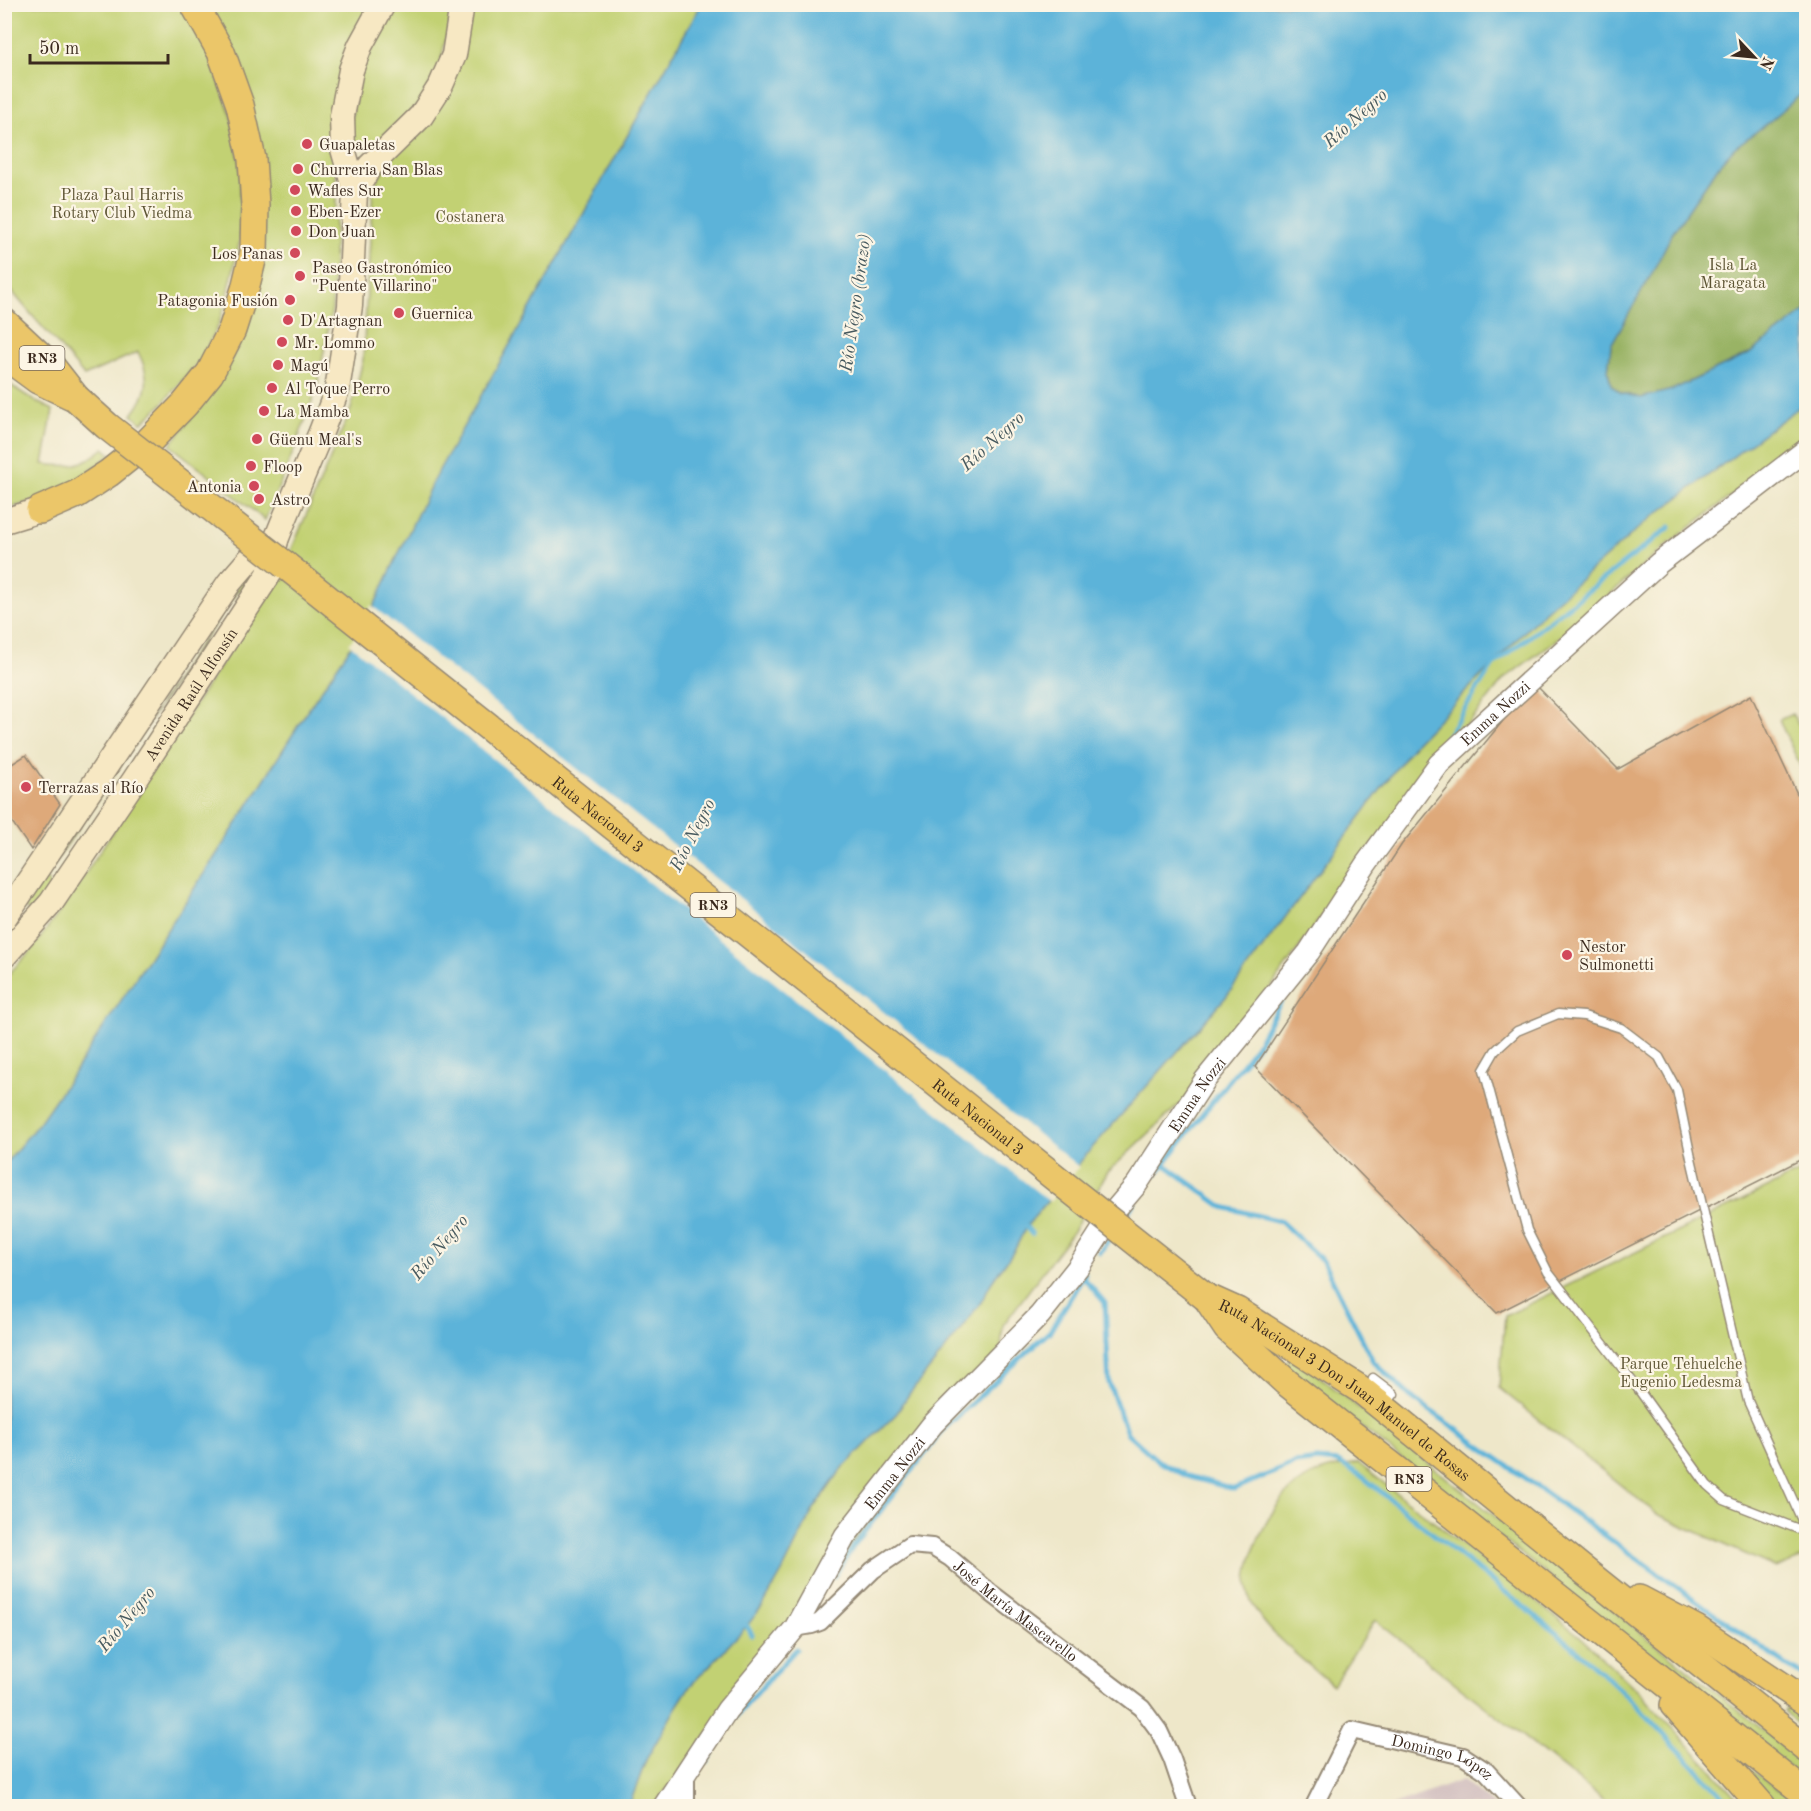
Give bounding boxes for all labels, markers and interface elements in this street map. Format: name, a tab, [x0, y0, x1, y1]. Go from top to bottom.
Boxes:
scale bar	[30, 27, 168, 65]
north arrow	[1724, 27, 1784, 87]
text: 50 m	[39, 40, 79, 58]
text: N	[1755, 54, 1776, 72]
water label: Río Negro	[1320, 86, 1391, 152]
marker: Guapaletas	[300, 137, 314, 151]
place label: Guapaletas	[319, 138, 395, 154]
marker: Churreria San Blas	[291, 162, 305, 176]
place label: Churreria San Blas	[310, 163, 443, 179]
marker: Wafles Sur	[288, 183, 302, 197]
place label: Wafles Sur	[307, 184, 383, 200]
park label: Plaza Paul Harris Rotary Club Viedma	[52, 188, 193, 222]
marker: Eben-Ezer	[289, 204, 303, 218]
place label: Eben-Ezer	[308, 205, 382, 221]
park label: Costanera	[435, 210, 505, 226]
marker: Don Juan	[289, 224, 303, 238]
place label: Don Juan	[308, 225, 376, 241]
water label: Río Negro (brazo)	[837, 233, 875, 374]
marker: Los Panas	[288, 246, 302, 260]
place label: Los Panas	[211, 247, 283, 263]
park label: Isla La Maragata	[1700, 258, 1766, 292]
place label: Paseo Gastronómico "Puente Villarino"	[312, 261, 452, 295]
marker: Paseo Gastronómico "Puente Villarino"	[293, 269, 307, 283]
marker: Patagonia Fusión	[283, 293, 297, 307]
place label: Patagonia Fusión	[157, 294, 278, 310]
marker: Guernica	[392, 306, 406, 320]
place label: Guernica	[411, 307, 473, 323]
marker: D'Artagnan	[281, 313, 295, 327]
place label: D'Artagnan	[300, 314, 383, 330]
marker: Mr. Lommo	[275, 335, 289, 349]
place label: Mr. Lommo	[294, 336, 375, 352]
road number: RN3	[20, 346, 64, 370]
marker: Magú	[271, 358, 285, 372]
place label: Magú	[290, 359, 329, 375]
marker: Al Toque Perro	[265, 381, 279, 395]
place label: Al Toque Perro	[284, 382, 390, 398]
marker: La Mamba	[257, 404, 271, 418]
place label: La Mamba	[276, 405, 349, 421]
water label: Río Negro	[957, 409, 1028, 475]
marker: Güenu Meal's	[250, 432, 264, 446]
place label: Güenu Meal's	[269, 433, 362, 449]
marker: Floop	[244, 459, 258, 473]
place label: Floop	[263, 460, 302, 476]
marker: Antonia	[247, 479, 261, 493]
place label: Antonia	[187, 480, 242, 496]
marker: Astro	[252, 492, 266, 506]
place label: Astro	[271, 493, 310, 509]
street label: Avenida Raúl Alfonsín	[143, 626, 241, 765]
street label: Emma Nozzi	[1458, 679, 1534, 750]
street label: Ruta Nacional 3	[548, 774, 646, 857]
marker: Terrazas al Río	[19, 780, 33, 794]
place label: Terrazas al Río	[38, 781, 144, 797]
water label: Río Negro	[667, 796, 719, 875]
road number: RN3	[690, 893, 736, 917]
place label: Nestor Sulmonetti	[1579, 940, 1654, 974]
marker: Nestor Sulmonetti	[1560, 948, 1574, 962]
street label: Emma Nozzi	[1167, 1055, 1230, 1136]
street label: Ruta Nacional 3	[928, 1077, 1026, 1159]
water label: Río Negro	[407, 1212, 472, 1284]
street label: Ruta Nacional 3 Don Juan Manuel de Rosas	[1216, 1298, 1472, 1485]
park label: Parque Tehuelche Eugenio Ledesma	[1620, 1357, 1742, 1391]
street label: Emma Nozzi	[863, 1435, 929, 1514]
road number: RN3	[1386, 1467, 1432, 1491]
street label: José María Mascarello	[949, 1558, 1080, 1666]
water label: Río Negro	[94, 1584, 159, 1656]
street label: Domingo López	[1389, 1733, 1496, 1784]

